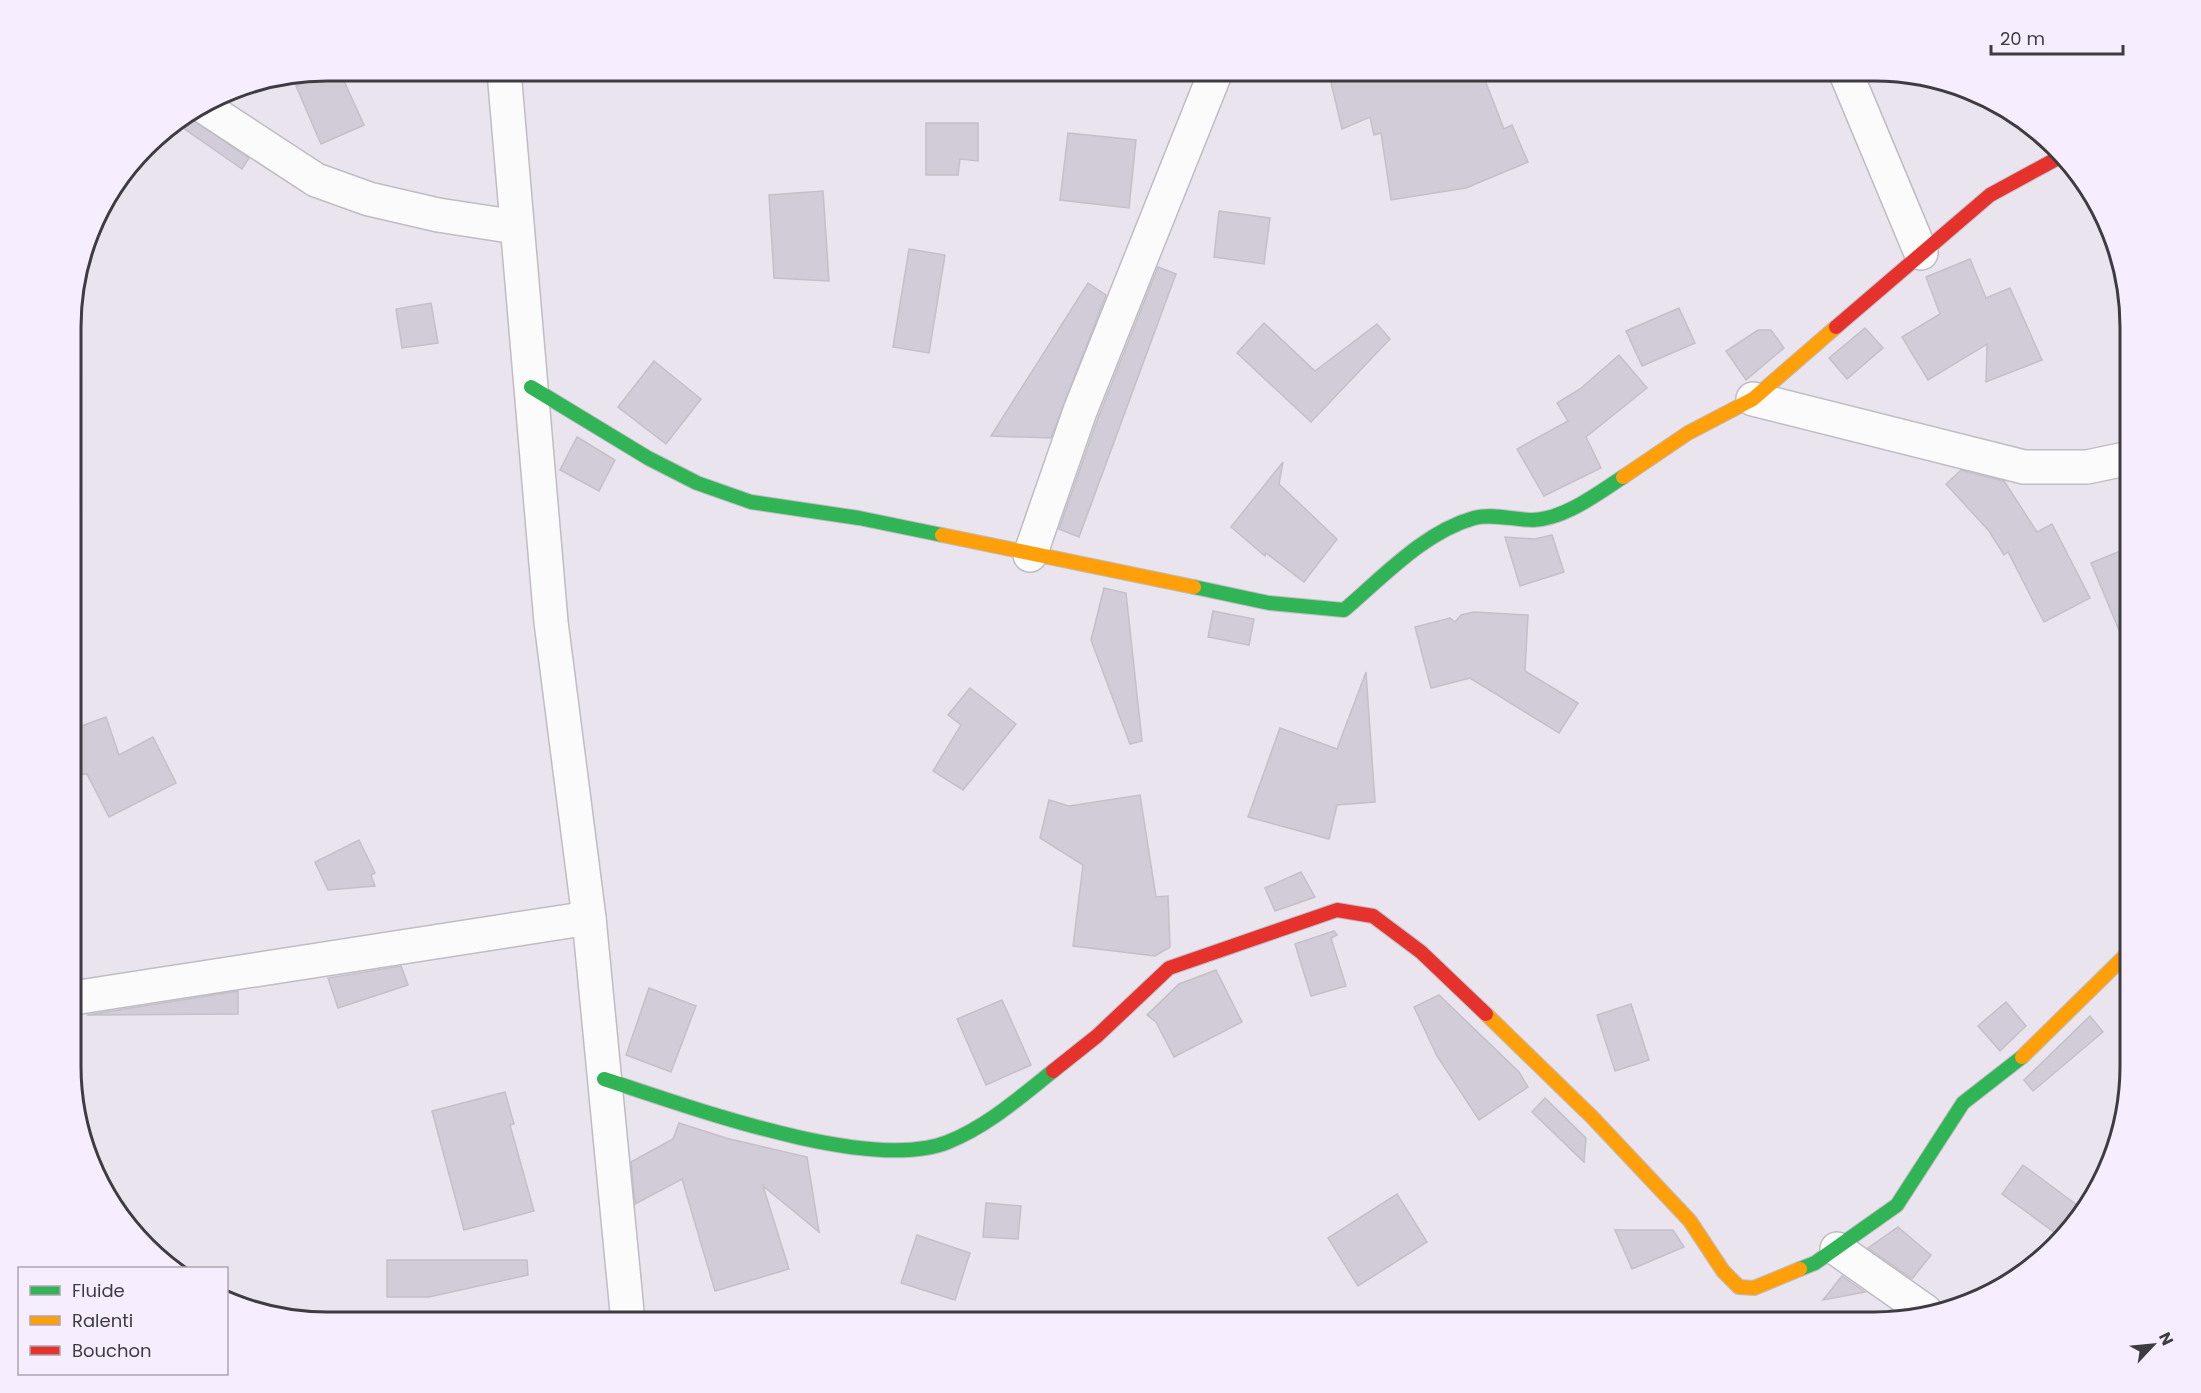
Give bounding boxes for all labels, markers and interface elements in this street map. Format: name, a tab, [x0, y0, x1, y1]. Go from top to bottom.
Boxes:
scale bar	[1991, 18, 2123, 56]
text: 20 m	[2000, 26, 2045, 51]
legend	[18, 1267, 228, 1375]
text: Fluide	[72, 1278, 125, 1303]
text: Ralenti	[72, 1308, 133, 1333]
north arrow	[2123, 1315, 2183, 1375]
text: N	[2153, 1328, 2179, 1349]
text: Bouchon	[72, 1338, 152, 1363]

